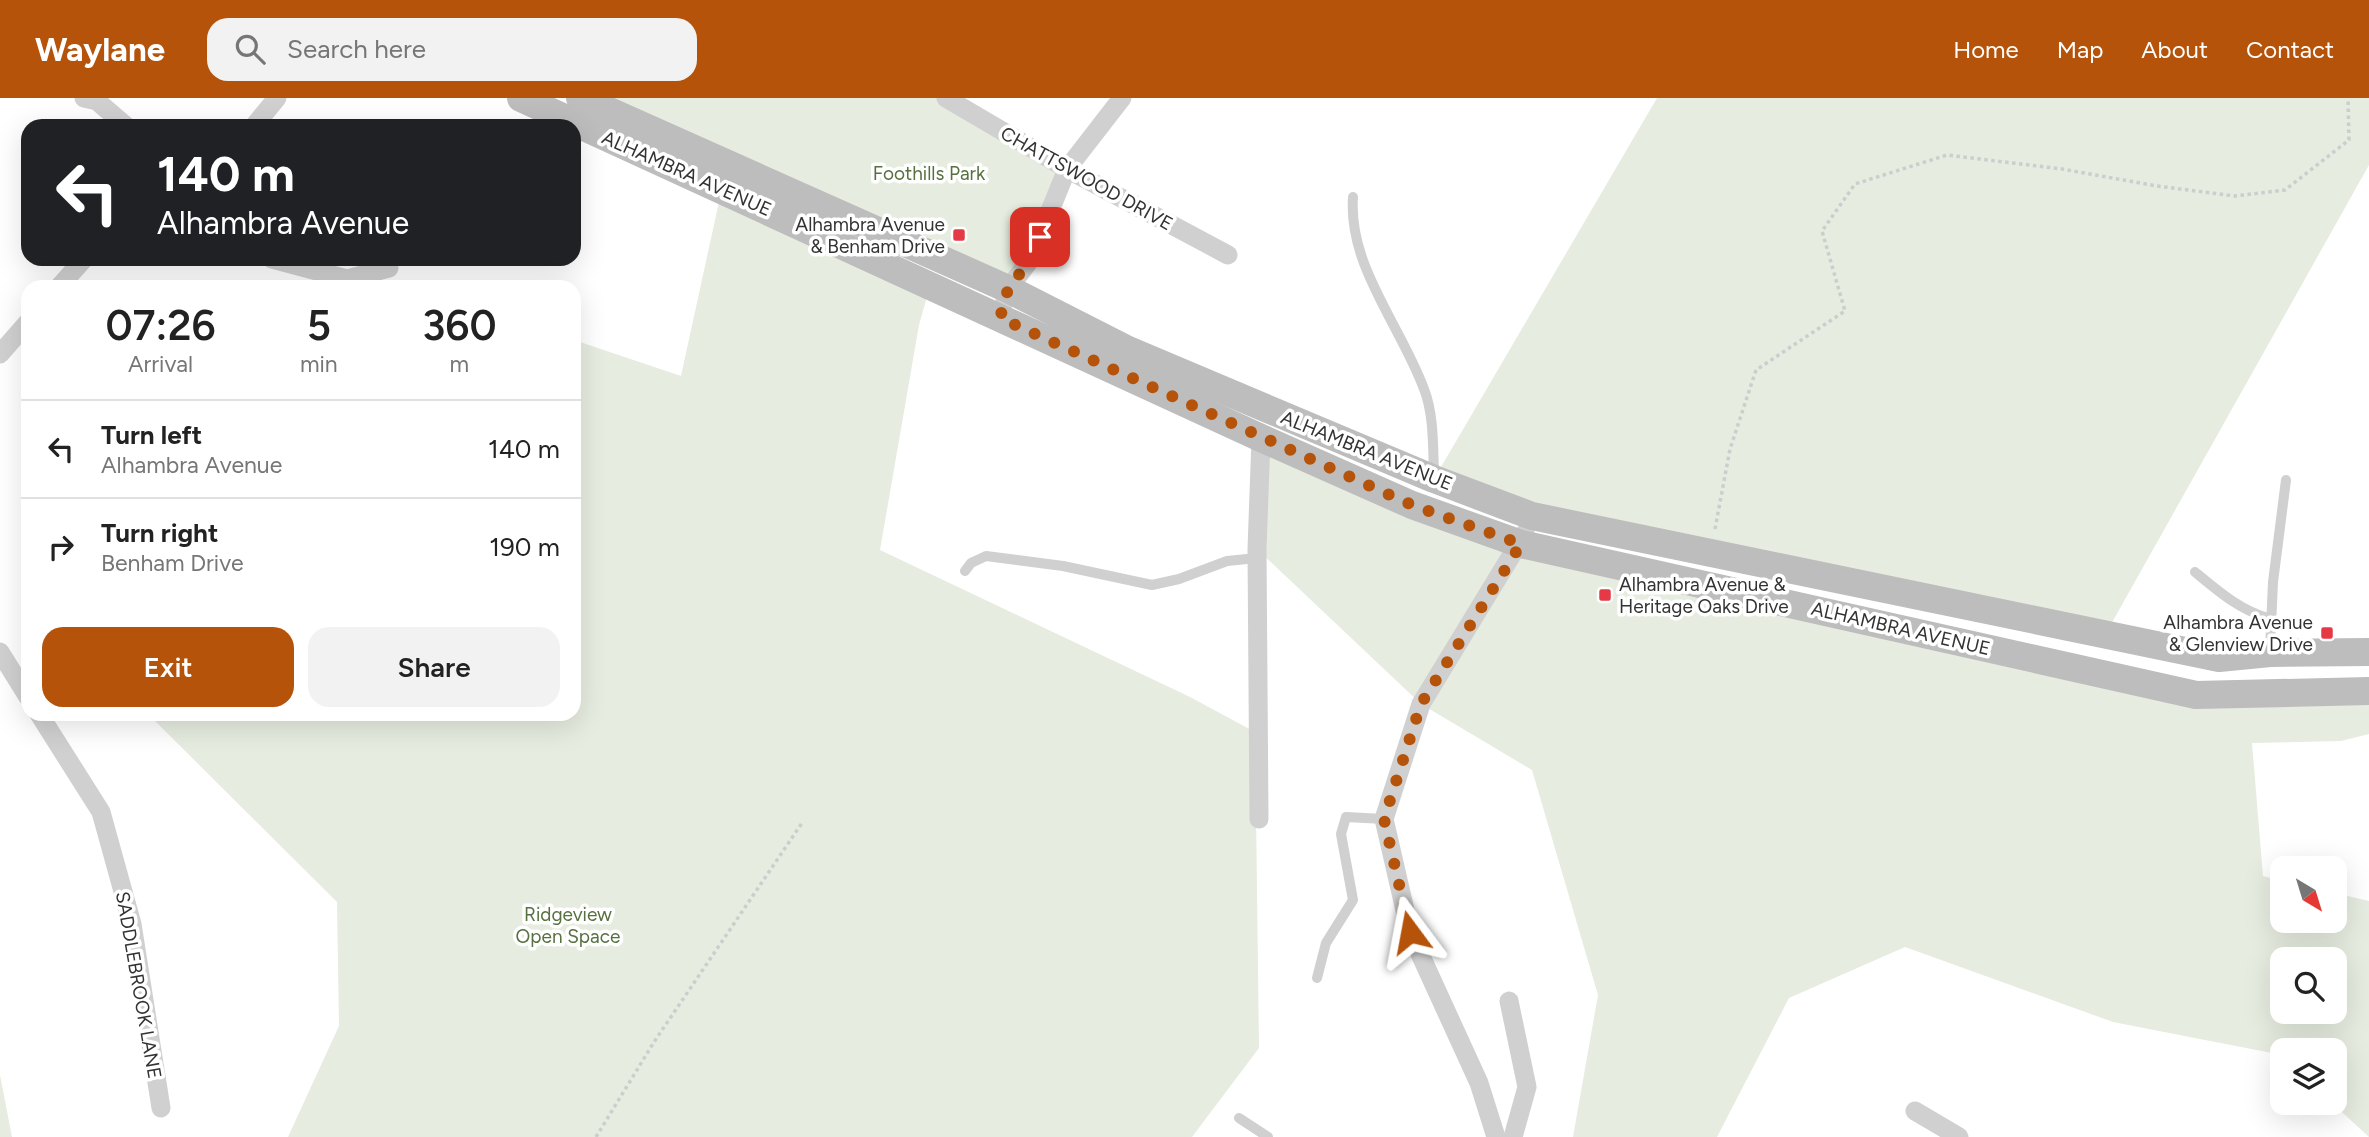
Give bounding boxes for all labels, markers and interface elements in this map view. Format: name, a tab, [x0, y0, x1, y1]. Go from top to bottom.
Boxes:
search box	[207, 18, 697, 81]
text: Waylane	[35, 30, 165, 69]
icon: search	[231, 30, 269, 68]
text: Search here	[287, 33, 426, 65]
text: Home	[1953, 35, 2019, 64]
text: Map	[2057, 35, 2103, 64]
text: About	[2141, 35, 2208, 64]
text: Contact	[2246, 35, 2334, 64]
street label: CHATTSWOOD DRIVE	[997, 122, 1177, 235]
street label: ALHAMBRA AVENUE	[599, 126, 775, 221]
text: 140 m	[157, 144, 295, 203]
icon: left	[42, 147, 133, 238]
park label: Foothills Park	[873, 162, 986, 185]
text: Alhambra Avenue	[157, 204, 409, 242]
pin	[1010, 207, 1070, 267]
place label: Alhambra Avenue & Benham Drive	[795, 213, 945, 258]
icon: arrive	[1021, 218, 1059, 256]
marker: Alhambra Avenue & Benham Drive	[951, 227, 967, 243]
text: 07:26	[105, 300, 216, 351]
text: 5	[307, 300, 331, 351]
text: 360	[422, 300, 497, 351]
text: Arrival	[128, 350, 193, 378]
text: min	[300, 350, 338, 378]
text: m	[450, 350, 469, 378]
street label: ALHAMBRA AVENUE	[1278, 406, 1456, 495]
text: Turn left	[101, 419, 202, 451]
icon: left	[42, 430, 80, 468]
text: 140 m	[488, 433, 560, 465]
text: Alhambra Avenue	[101, 451, 282, 479]
text: Turn right	[101, 517, 218, 549]
icon: right	[42, 528, 80, 566]
text: 190 m	[489, 531, 560, 563]
text: Benham Drive	[101, 549, 243, 577]
place label: Alhambra Avenue & Heritage Oaks Drive	[1619, 573, 1789, 618]
marker: Alhambra Avenue & Heritage Oaks Drive	[1597, 587, 1613, 603]
street label: ALHAMBRA AVENUE	[1809, 597, 1993, 660]
place label: Alhambra Avenue & Glenview Drive	[2163, 611, 2313, 656]
marker: Alhambra Avenue & Glenview Drive	[2319, 625, 2335, 641]
button: Exit	[42, 627, 294, 707]
button: Share	[308, 627, 560, 707]
north arrow	[2270, 856, 2347, 933]
map controls	[2270, 856, 2347, 1115]
street label: SADDLEBROOK LANE	[111, 890, 166, 1081]
position arrow	[1373, 895, 1447, 969]
park label: Ridgeview Open Space	[516, 903, 620, 948]
button: search	[2270, 947, 2347, 1024]
button: layers	[2270, 1038, 2347, 1115]

